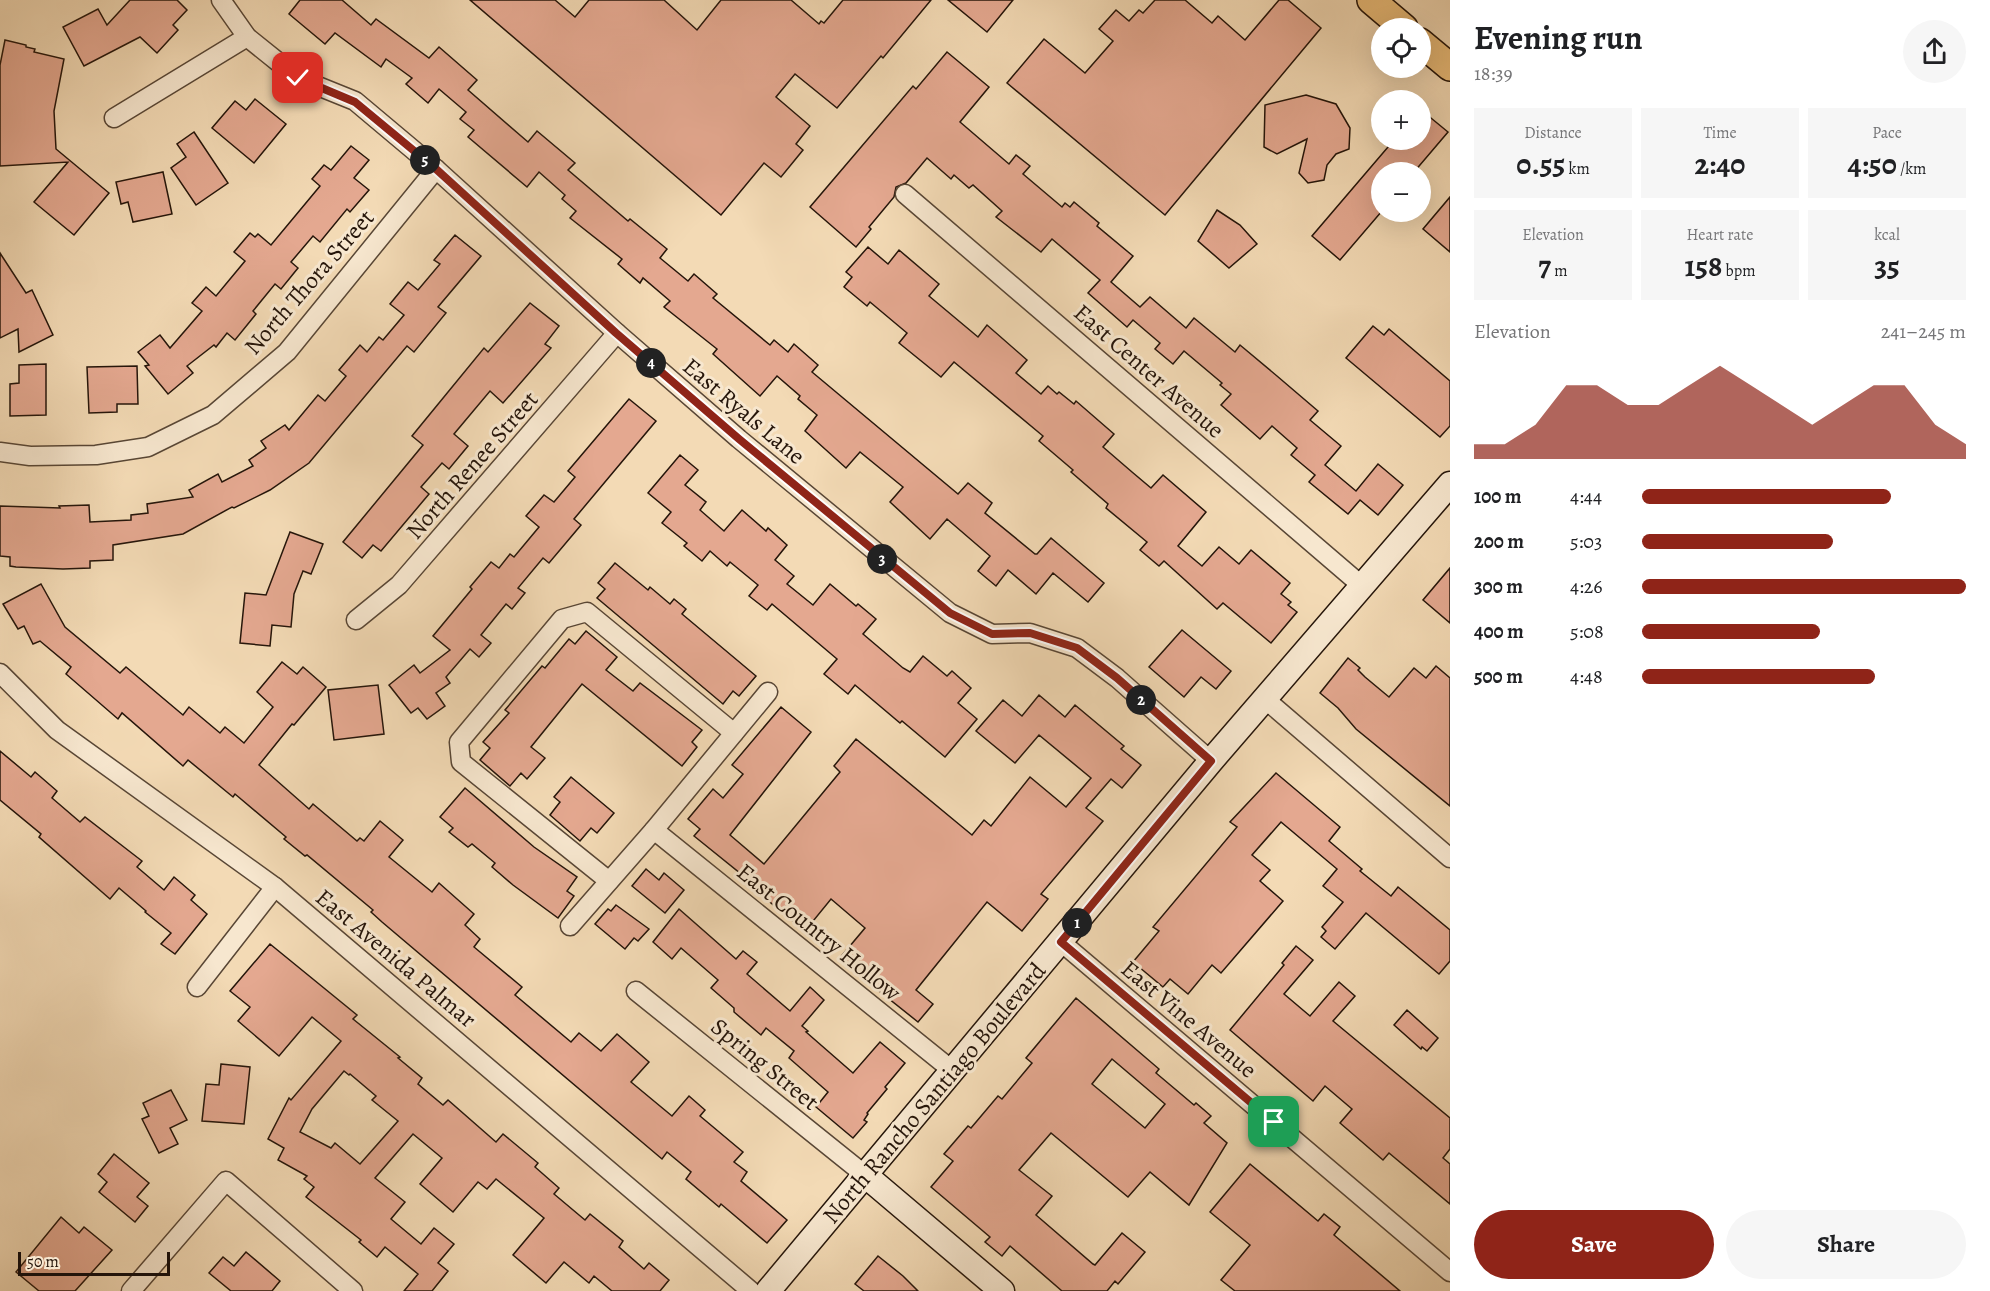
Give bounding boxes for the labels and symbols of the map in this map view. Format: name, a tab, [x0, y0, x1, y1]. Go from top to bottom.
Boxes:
pin	[272, 52, 323, 103]
pin: 5	[410, 145, 440, 175]
street label: North Thora Street	[237, 202, 381, 362]
street label: East Center Avenue	[1067, 297, 1231, 445]
pin: 4	[636, 348, 666, 378]
street label: East Ryals Lane	[676, 350, 812, 472]
street label: North Renee Street	[399, 384, 545, 546]
pin: 3	[867, 544, 897, 574]
pin: 2	[1126, 685, 1156, 715]
street label: East Country Hollow	[730, 856, 908, 1008]
street label: East Avenida Palmar	[309, 881, 483, 1035]
pin: 1	[1062, 908, 1092, 938]
street label: East Vine Avenue	[1114, 953, 1264, 1085]
street label: North Rancho Santiago Boulevard	[815, 956, 1053, 1230]
street label: Spring Street	[704, 1011, 826, 1117]
pin	[1248, 1096, 1299, 1147]
scale bar	[18, 1249, 170, 1276]

